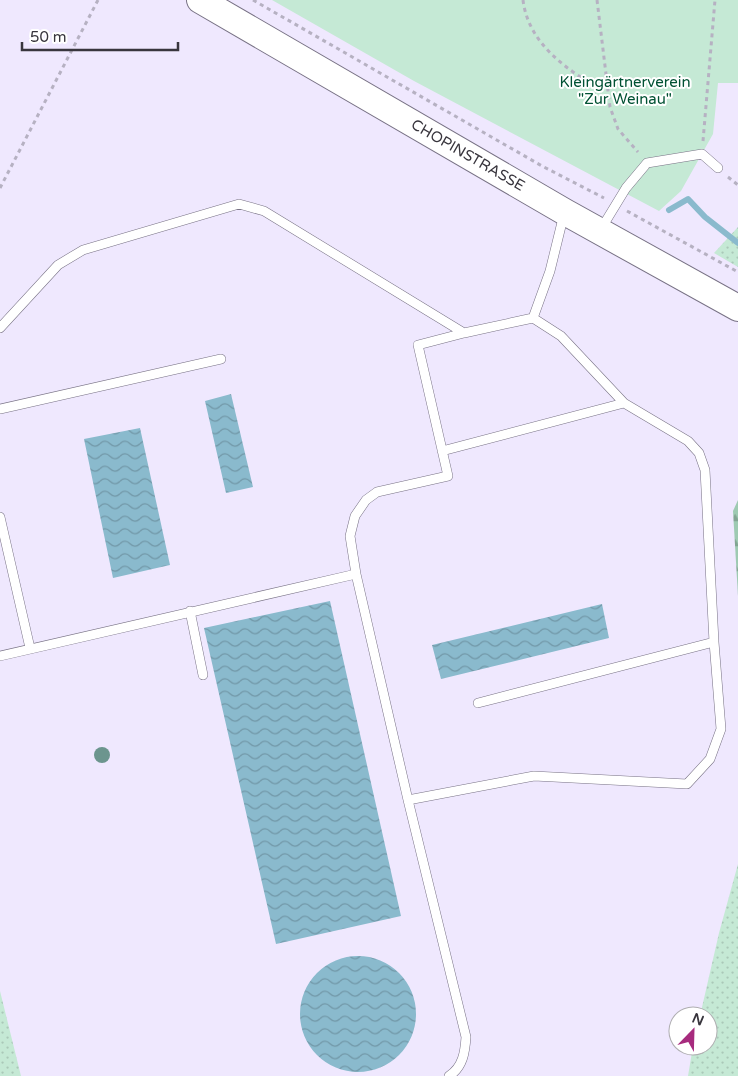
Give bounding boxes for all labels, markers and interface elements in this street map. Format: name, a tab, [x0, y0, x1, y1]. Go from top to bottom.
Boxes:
scale bar	[22, 20, 179, 52]
text: 50 m	[30, 28, 67, 46]
park label: Kleingärtnerverein "Zur Weinau"	[559, 73, 691, 108]
street label: CHOPINSTRASSE	[408, 115, 528, 195]
north arrow	[668, 1006, 718, 1056]
text: N	[689, 1009, 706, 1030]

